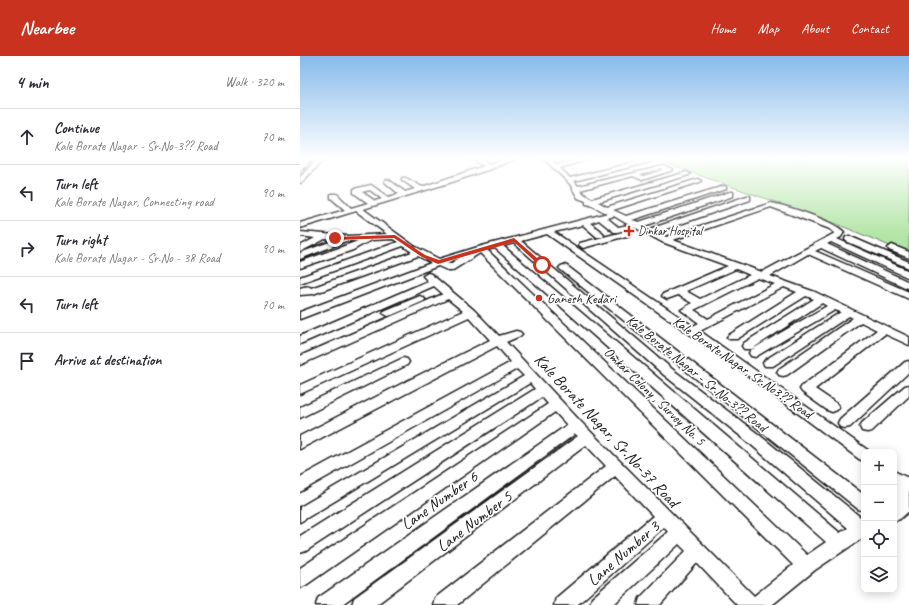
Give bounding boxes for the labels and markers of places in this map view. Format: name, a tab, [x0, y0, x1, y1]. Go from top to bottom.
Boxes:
place label: Dinkar Hospital	[638, 223, 704, 239]
marker: Dinkar Hospital	[623, 225, 635, 237]
place label: Ganesh Kedari	[547, 290, 618, 307]
marker: Ganesh Kedari	[534, 293, 544, 303]

